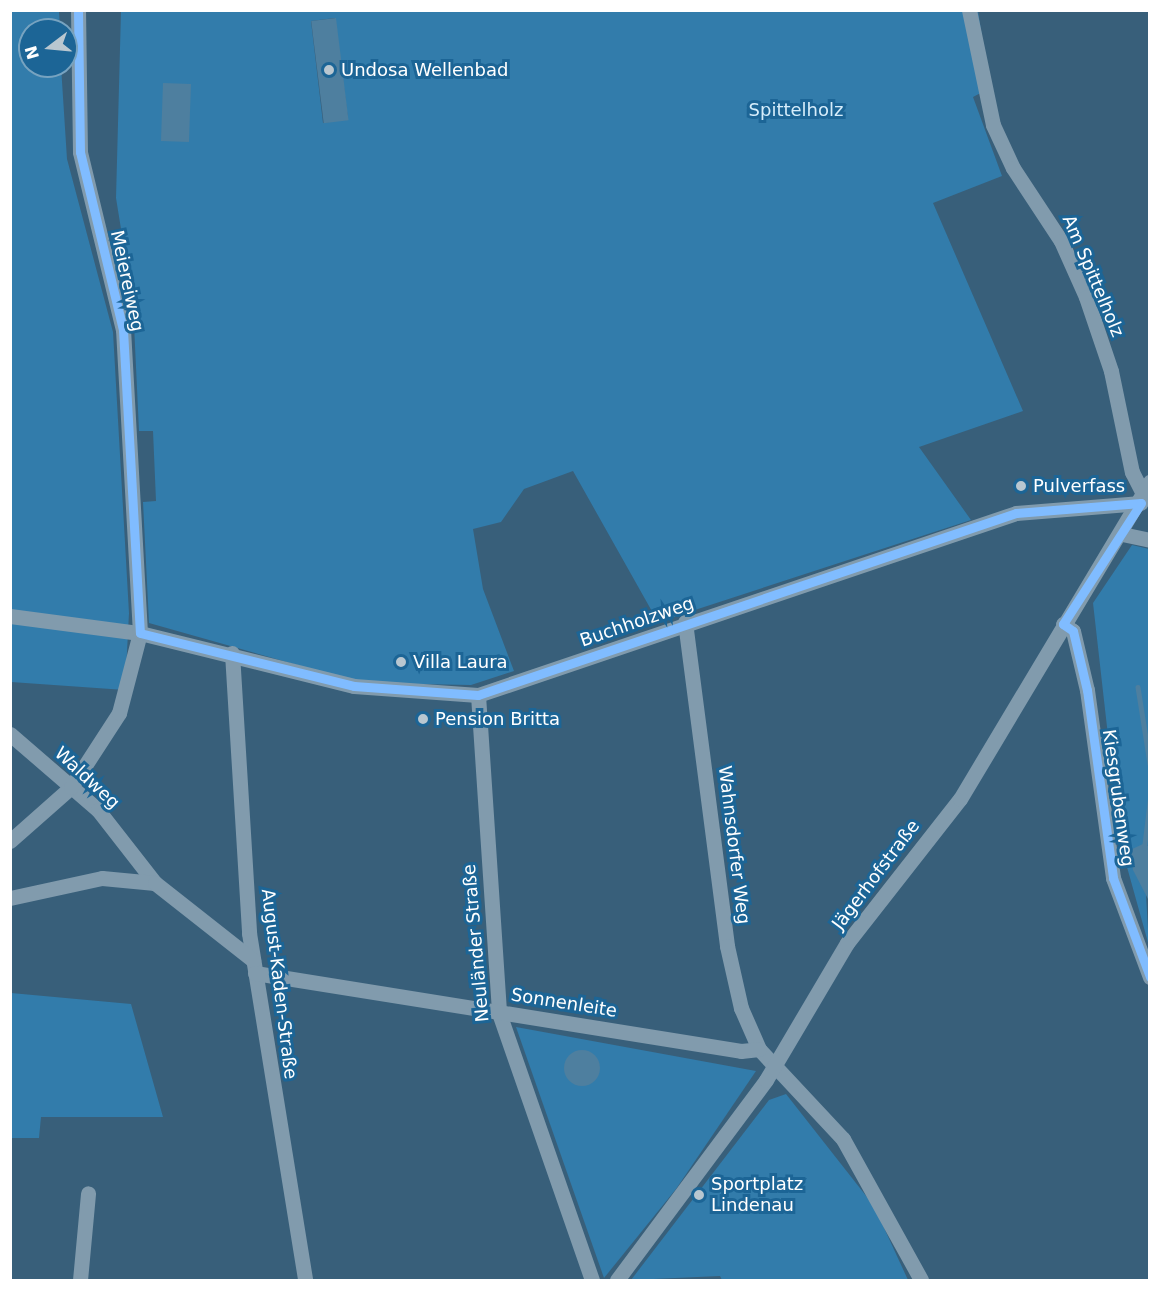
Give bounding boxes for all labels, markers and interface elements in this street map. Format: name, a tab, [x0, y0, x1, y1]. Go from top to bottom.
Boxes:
north arrow	[18, 18, 78, 78]
text: N	[21, 44, 43, 62]
place label: Undosa Wellenbad	[341, 59, 508, 81]
marker: Undosa Wellenbad	[322, 63, 336, 77]
park label: Spittelholz	[749, 99, 843, 121]
street label: Am Spittelholz	[1058, 212, 1128, 340]
street label: Meiereiweg	[106, 228, 148, 334]
place label: Pulverfass	[1033, 475, 1125, 497]
marker: Pulverfass	[1014, 479, 1028, 493]
street label: Buchholzweg	[577, 592, 697, 652]
place label: Villa Laura	[413, 651, 508, 673]
marker: Villa Laura	[394, 655, 408, 669]
place label: Pension Britta	[435, 708, 560, 730]
marker: Pension Britta	[416, 712, 430, 726]
street label: Kiesgrubenweg	[1098, 728, 1138, 868]
street label: Waldweg	[50, 742, 124, 814]
street label: Wahnsdorfer Weg	[714, 765, 754, 925]
street label: Jägerhofstraße	[828, 816, 924, 934]
street label: Neuländer Straße	[458, 863, 494, 1023]
street label: August-Kaden-Straße	[257, 888, 301, 1080]
street label: Sonnenleite	[509, 984, 619, 1022]
place label: Sportplatz Lindenau	[711, 1174, 803, 1216]
marker: Sportplatz Lindenau	[692, 1188, 706, 1202]

